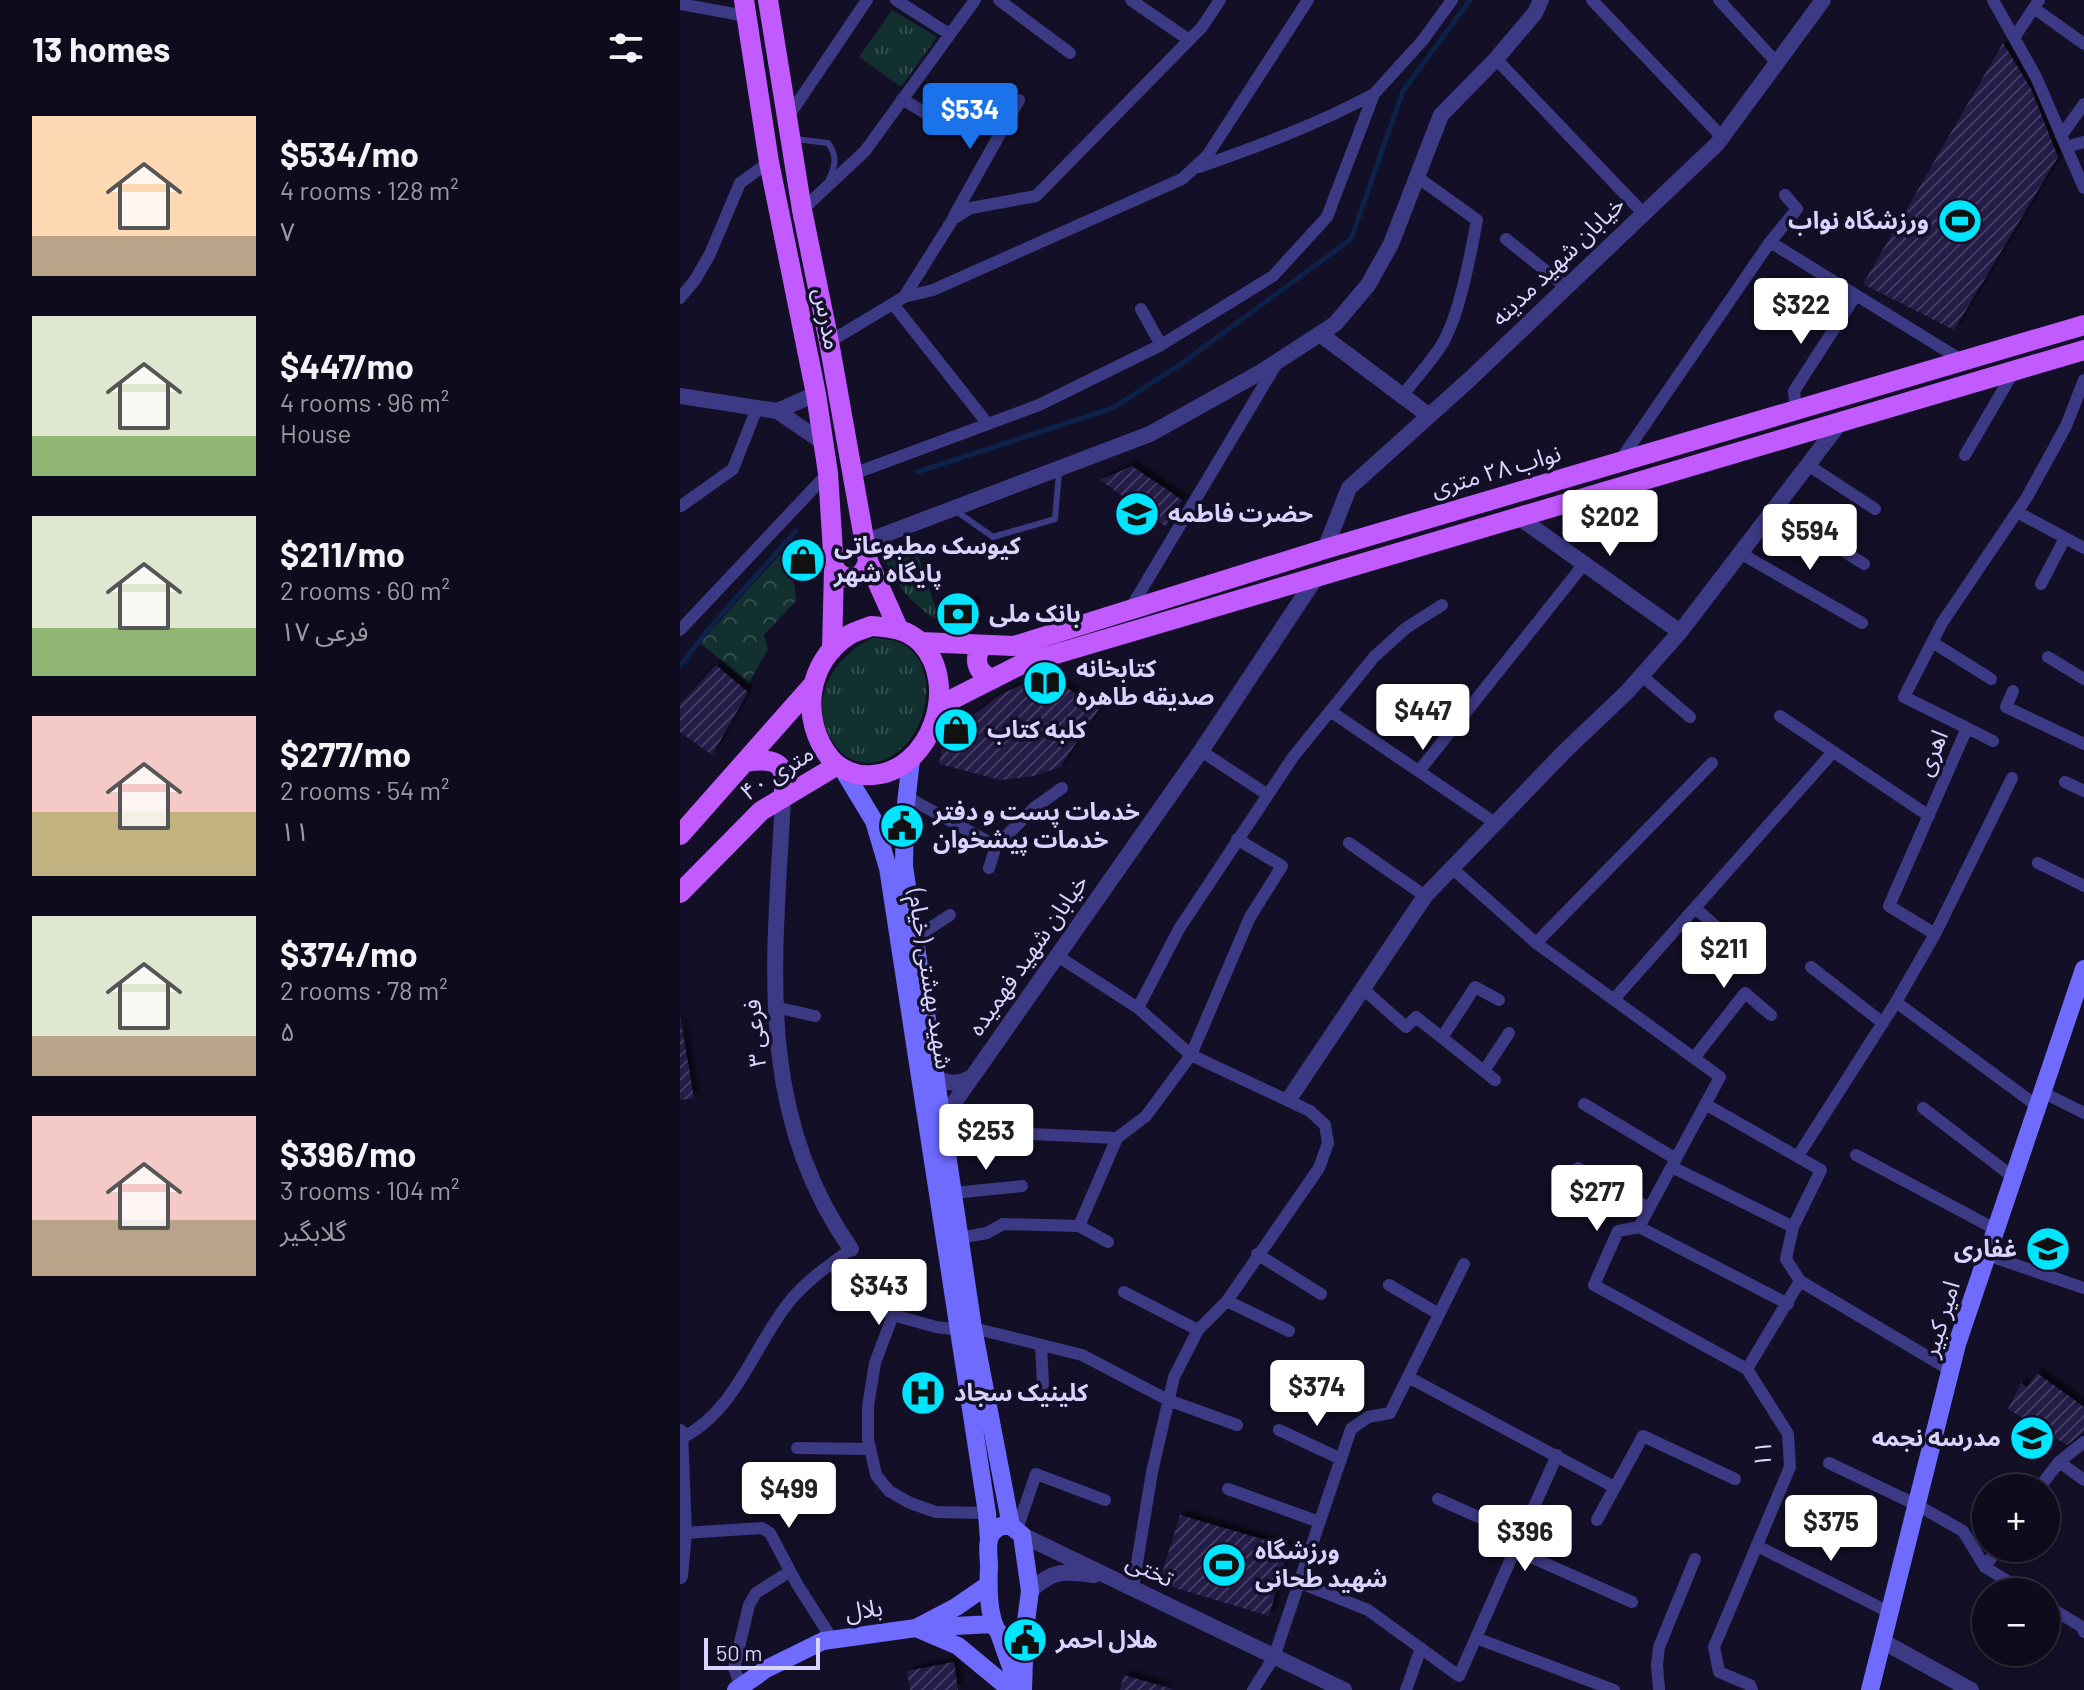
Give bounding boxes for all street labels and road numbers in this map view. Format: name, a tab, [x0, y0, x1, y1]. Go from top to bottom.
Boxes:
street label: خیابان شهید مدینه	[1484, 189, 1631, 332]
street label: مدرس	[807, 285, 849, 352]
street label: نواب ۲۸ متری	[1427, 437, 1564, 503]
street label: اهری	[1908, 725, 1954, 780]
street label: ۴۰ متری	[734, 737, 819, 807]
street label: خیابان شهید فهمیده	[960, 868, 1094, 1041]
street label: شهید بهشتی (خیام)	[898, 886, 960, 1072]
street label: فرعی ۳	[736, 998, 772, 1068]
street label: امیر کبیر	[1914, 1277, 1966, 1361]
street label: ۱۱	[1747, 1440, 1776, 1468]
street label: تختی	[1122, 1545, 1179, 1592]
street label: بلال	[843, 1592, 885, 1626]

